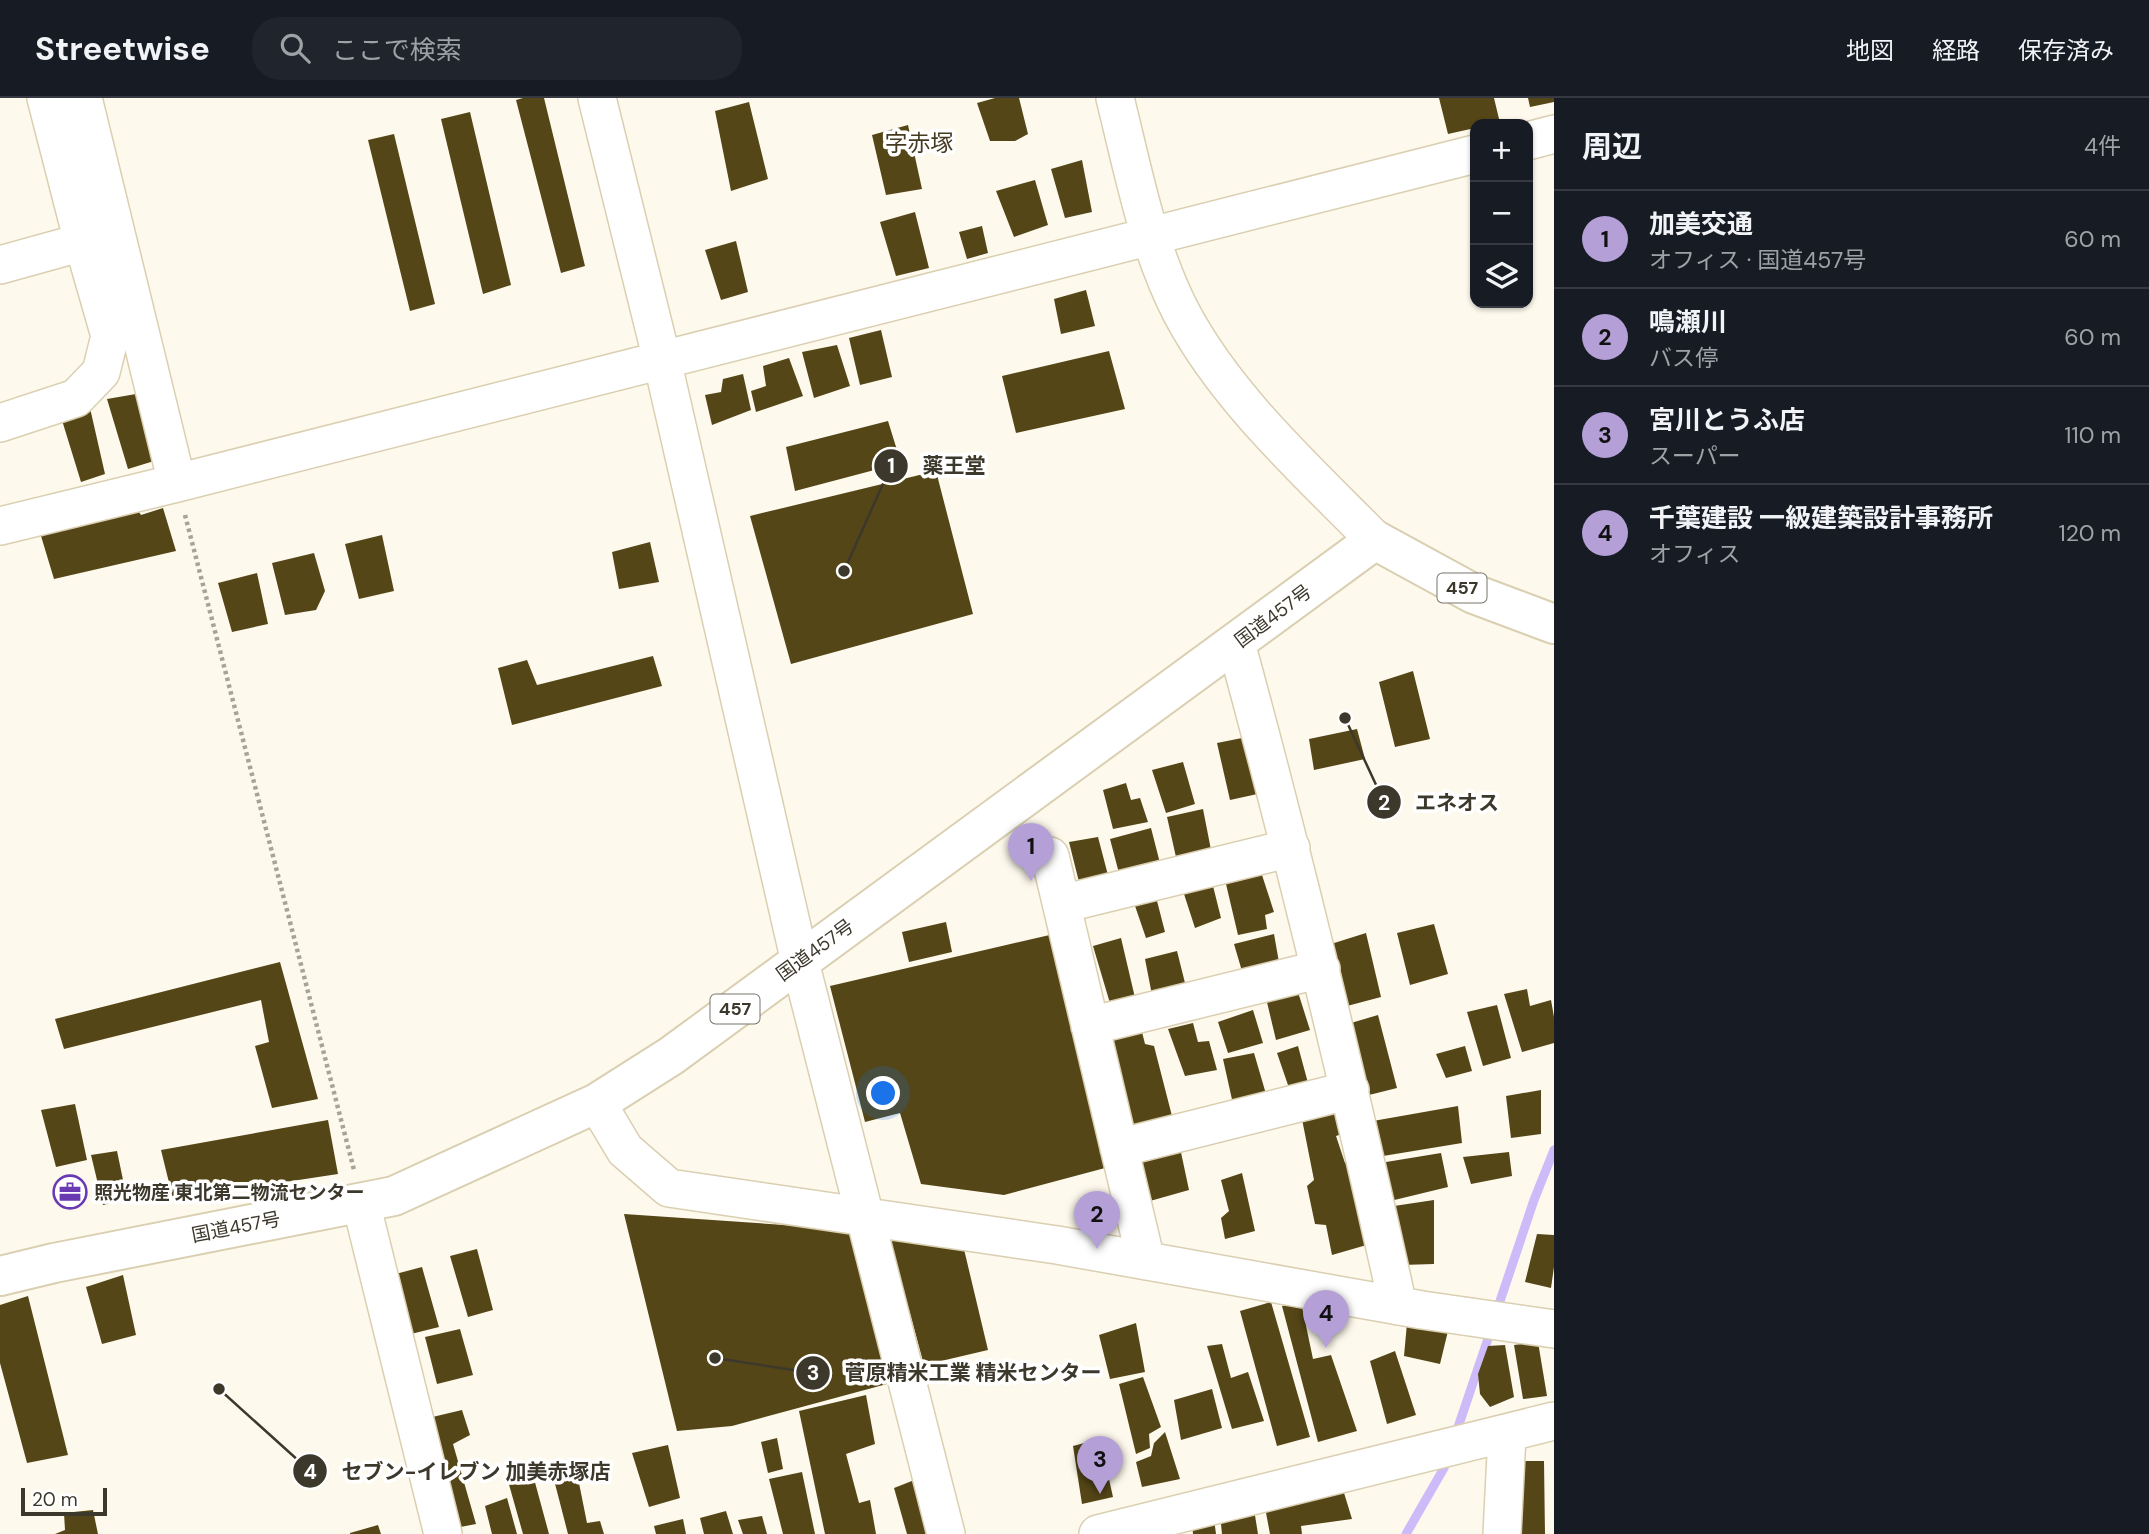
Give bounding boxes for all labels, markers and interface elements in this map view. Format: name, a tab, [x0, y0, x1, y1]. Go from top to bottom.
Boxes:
search box	[252, 17, 742, 80]
text: Streetwise	[35, 27, 210, 70]
icon: search	[276, 29, 314, 67]
text: ここで検索	[332, 33, 462, 67]
text: 地図	[1846, 35, 1894, 66]
text: 経路	[1932, 35, 1980, 66]
text: 保存済み	[2018, 35, 2114, 66]
map controls	[1470, 119, 1533, 308]
button: +	[1470, 119, 1533, 182]
text: 周辺	[1582, 127, 1642, 166]
district label: 字赤塚	[885, 128, 954, 158]
text: 4件	[2084, 131, 2121, 161]
button: −	[1470, 182, 1533, 245]
text: 加美交通	[1649, 207, 1753, 241]
text: 1	[1601, 224, 1609, 254]
text: 60 m	[2064, 224, 2121, 254]
button: layers	[1470, 245, 1533, 308]
text: オフィス · 国道457号	[1649, 245, 1866, 275]
text: 鳴瀬川	[1649, 305, 1727, 339]
text: 2	[1598, 322, 1612, 352]
text: 60 m	[2064, 322, 2121, 352]
text: バス停	[1649, 343, 1718, 373]
text: 宮川とうふ店	[1649, 403, 1805, 437]
text: 3	[1598, 420, 1612, 450]
text: 110 m	[2064, 420, 2121, 450]
text: スーパー	[1649, 441, 1741, 471]
callout: 薬王堂	[874, 445, 1000, 487]
text: 1	[887, 452, 895, 480]
text: 薬王堂	[923, 452, 986, 480]
text: 千葉建設 一級建築設計事務所	[1649, 501, 1993, 535]
text: 4	[1598, 518, 1612, 548]
text: 120 m	[2058, 518, 2121, 548]
text: オフィス	[1649, 539, 1741, 569]
road number: 457	[1438, 574, 1486, 602]
street label: 国道457号	[1230, 579, 1316, 653]
callout: エネオス	[1366, 781, 1513, 823]
text: 2	[1378, 789, 1390, 817]
text: エネオス	[1415, 789, 1499, 817]
pin: 1	[1008, 823, 1054, 881]
street label: 国道457号	[771, 913, 859, 987]
road number: 457	[710, 994, 760, 1024]
your location	[866, 1076, 900, 1110]
office icon: 照光物産 東北第二物流センター	[51, 1173, 89, 1211]
place label: 照光物産 東北第二物流センター	[94, 1180, 364, 1205]
pin: 2	[1074, 1191, 1120, 1249]
street label: 国道457号	[189, 1206, 283, 1248]
pin: 4	[1303, 1290, 1349, 1348]
callout: 菅原精米工業 精米センター	[795, 1352, 1115, 1394]
text: 3	[807, 1359, 819, 1387]
text: 菅原精米工業 精米センター	[845, 1359, 1101, 1387]
pin: 3	[1077, 1436, 1123, 1494]
callout: セブン-イレブン 加美赤塚店	[292, 1450, 624, 1492]
text: 4	[303, 1458, 317, 1486]
text: セブン-イレブン 加美赤塚店	[341, 1458, 611, 1486]
scale bar	[21, 1485, 107, 1517]
text: 20 m	[32, 1487, 78, 1512]

